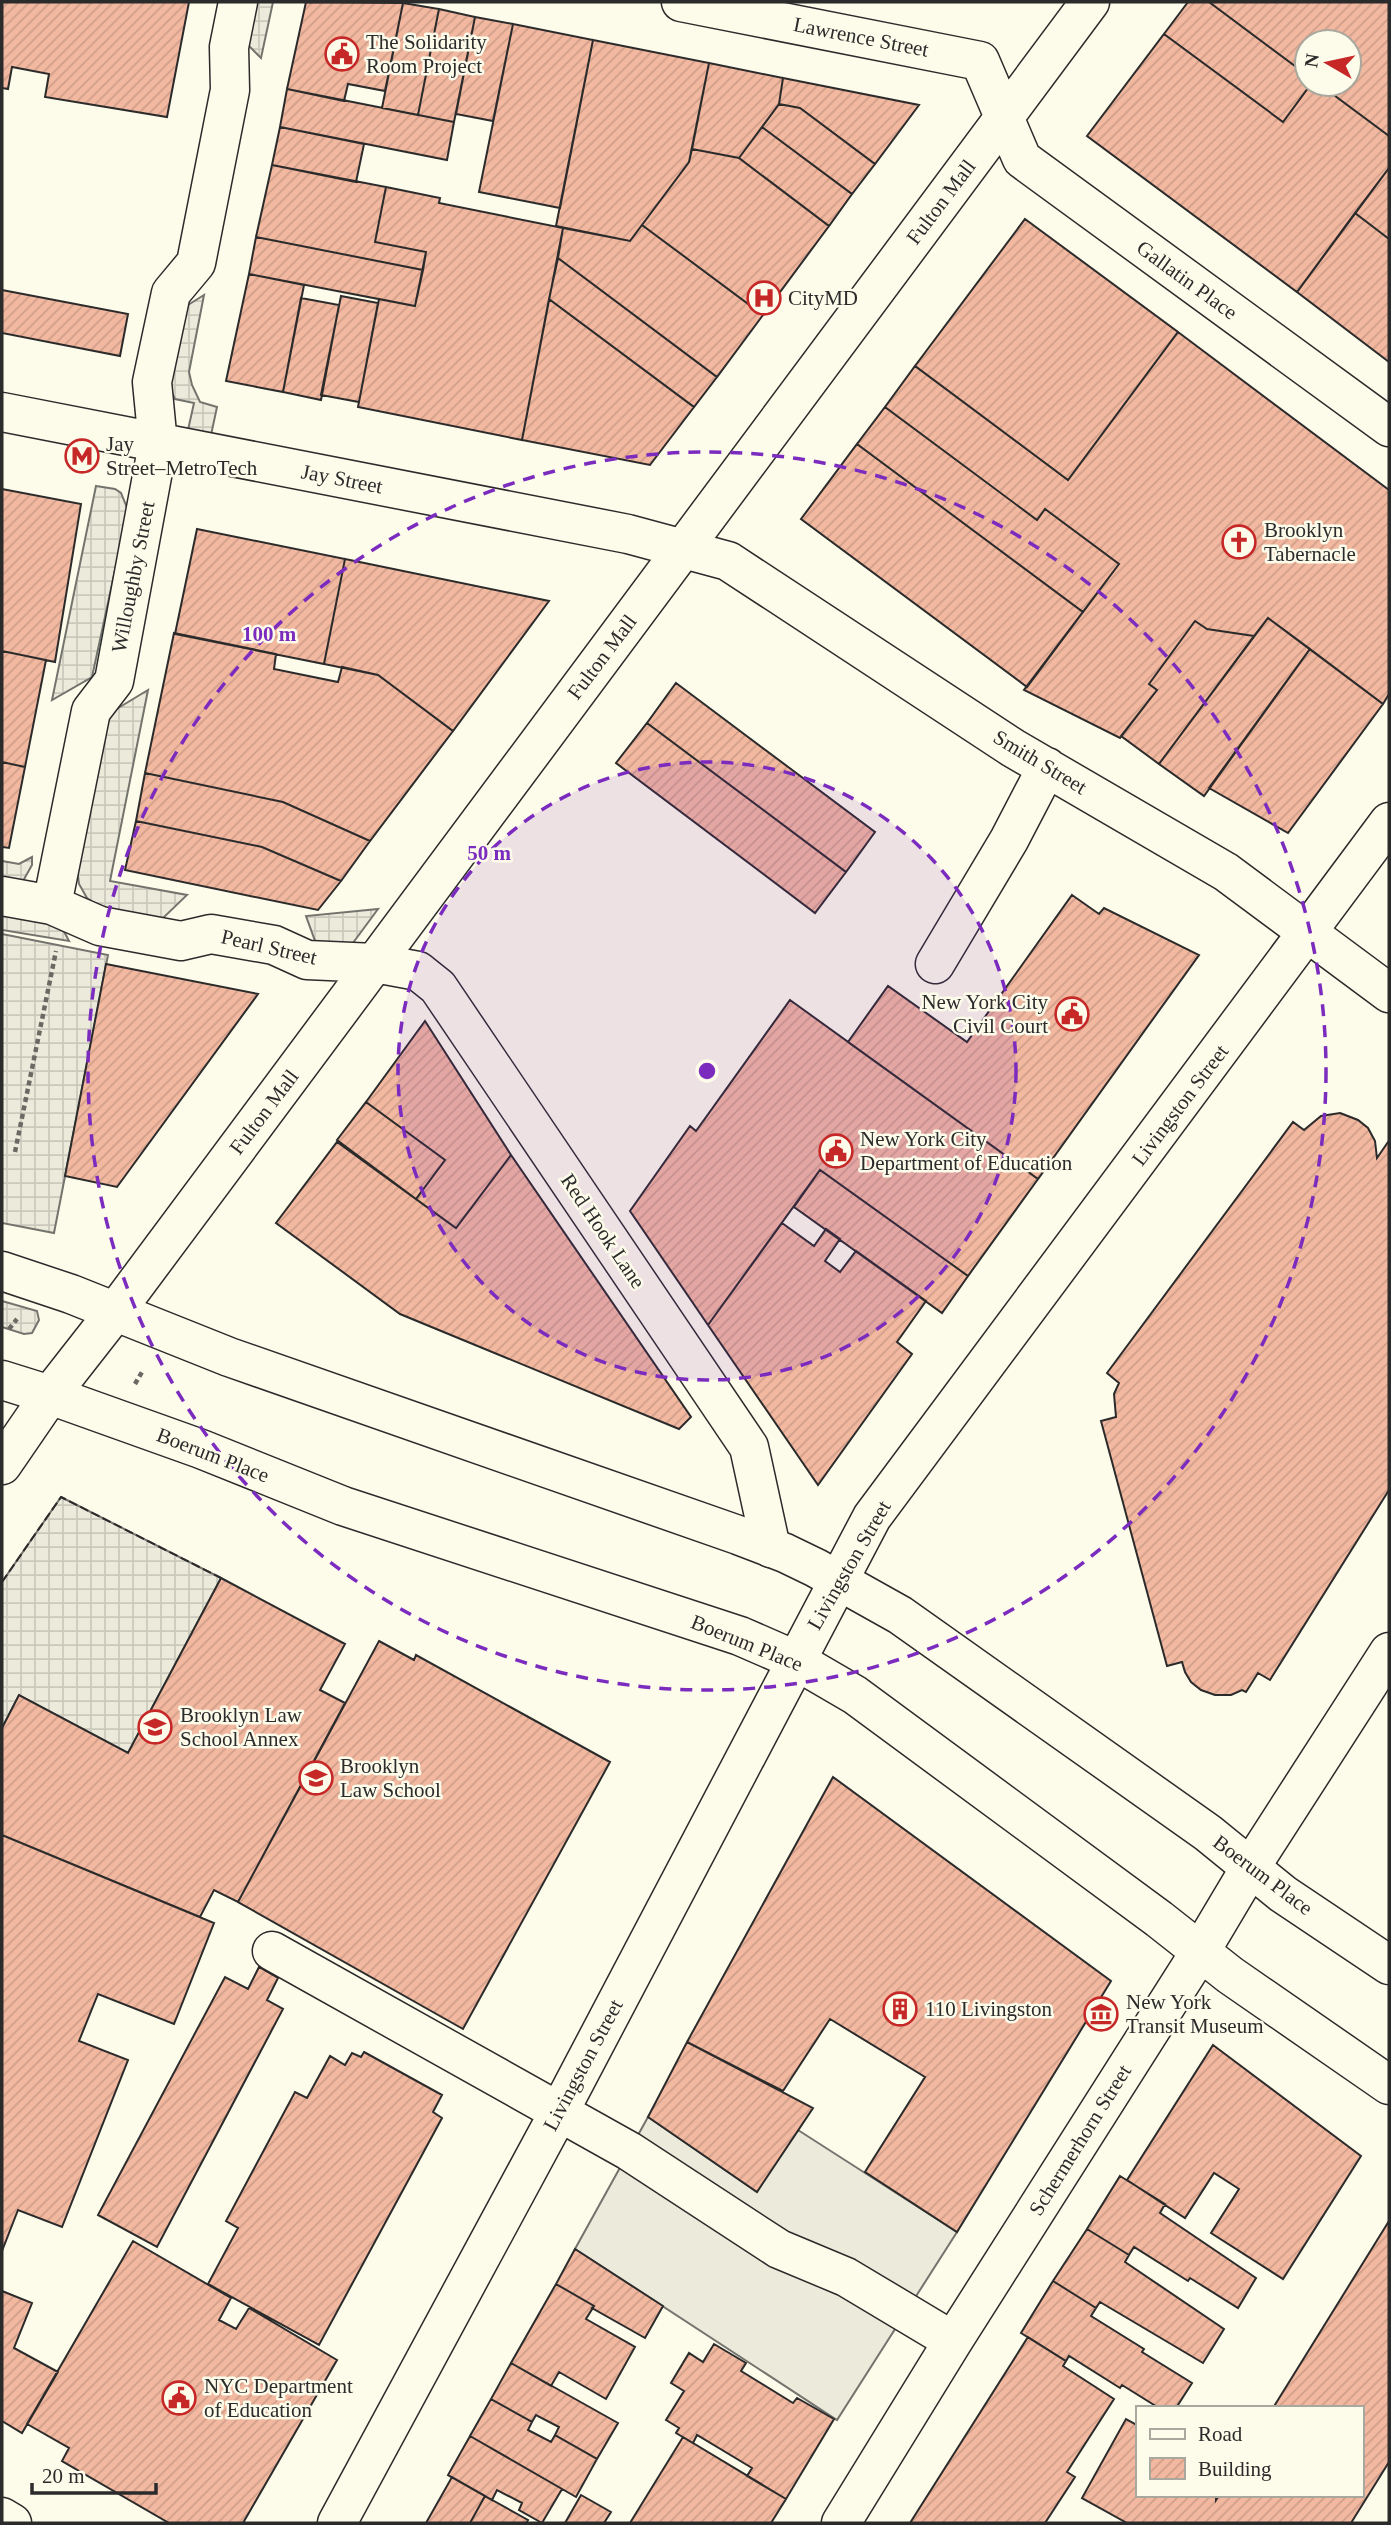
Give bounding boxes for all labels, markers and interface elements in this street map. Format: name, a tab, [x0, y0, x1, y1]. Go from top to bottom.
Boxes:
street label: Lawrence Street	[791, 12, 931, 62]
north arrow	[1293, 28, 1363, 98]
place label: The Solidarity Room Project	[366, 30, 487, 78]
public building icon: The Solidarity Room Project	[323, 35, 361, 73]
text: N	[1300, 52, 1323, 69]
street label: Fulton Mall	[901, 155, 981, 249]
street label: Gallatin Place	[1132, 236, 1242, 324]
hospital icon: CityMD	[745, 279, 783, 317]
place label: CityMD	[788, 286, 858, 310]
place label: Jay Street–MetroTech	[106, 432, 258, 480]
metro station icon: Jay Street–MetroTech	[63, 437, 101, 475]
street label: Jay Street	[299, 459, 385, 499]
street label: Willoughby Street	[107, 499, 159, 655]
place label: Brooklyn Tabernacle	[1264, 518, 1356, 566]
church icon: Brooklyn Tabernacle	[1220, 523, 1258, 561]
street label: Fulton Mall	[562, 610, 642, 704]
text: 100 m	[242, 622, 297, 646]
street label: Smith Street	[989, 725, 1091, 799]
text: 50 m	[467, 841, 511, 865]
street label: Pearl Street	[219, 924, 319, 970]
place label: New York City Civil Court	[921, 990, 1048, 1038]
public building icon: New York City Civil Court	[1053, 995, 1091, 1033]
street label: Livingston Street	[1127, 1040, 1233, 1170]
centre of rings	[695, 1059, 719, 1083]
street label: Fulton Mall	[224, 1065, 304, 1159]
place label: New York City Department of Education	[860, 1127, 1073, 1175]
public building icon: New York City Department of Education	[817, 1132, 855, 1170]
street label: Red Hook Lane	[556, 1169, 650, 1293]
street label: Boerum Place	[153, 1423, 273, 1487]
street label: Livingston Street	[802, 1496, 896, 1634]
street label: Boerum Place	[688, 1610, 806, 1676]
place label: Brooklyn Law School Annex	[180, 1703, 303, 1751]
school or university icon: Brooklyn Law School Annex	[136, 1708, 174, 1746]
place label: Brooklyn Law School	[340, 1754, 441, 1802]
school or university icon: Brooklyn Law School	[297, 1759, 335, 1797]
street label: Boerum Place	[1209, 1830, 1317, 1920]
building icon: 110 Livingston	[881, 1990, 919, 2028]
place label: New York Transit Museum	[1126, 1990, 1264, 2038]
street label: Livingston Street	[538, 1995, 628, 2135]
museum icon: New York Transit Museum	[1082, 1995, 1120, 2033]
place label: 110 Livingston	[925, 1997, 1052, 2021]
street label: Schermerhorn Street	[1024, 2060, 1136, 2220]
place label: NYC Department of Education	[204, 2374, 353, 2422]
public building icon: NYC Department of Education	[160, 2379, 198, 2417]
legend	[1136, 2406, 1363, 2497]
text: Road	[1198, 2422, 1243, 2446]
scale bar	[32, 2452, 156, 2496]
text: Building	[1198, 2457, 1272, 2481]
text: 20 m	[42, 2464, 85, 2488]

